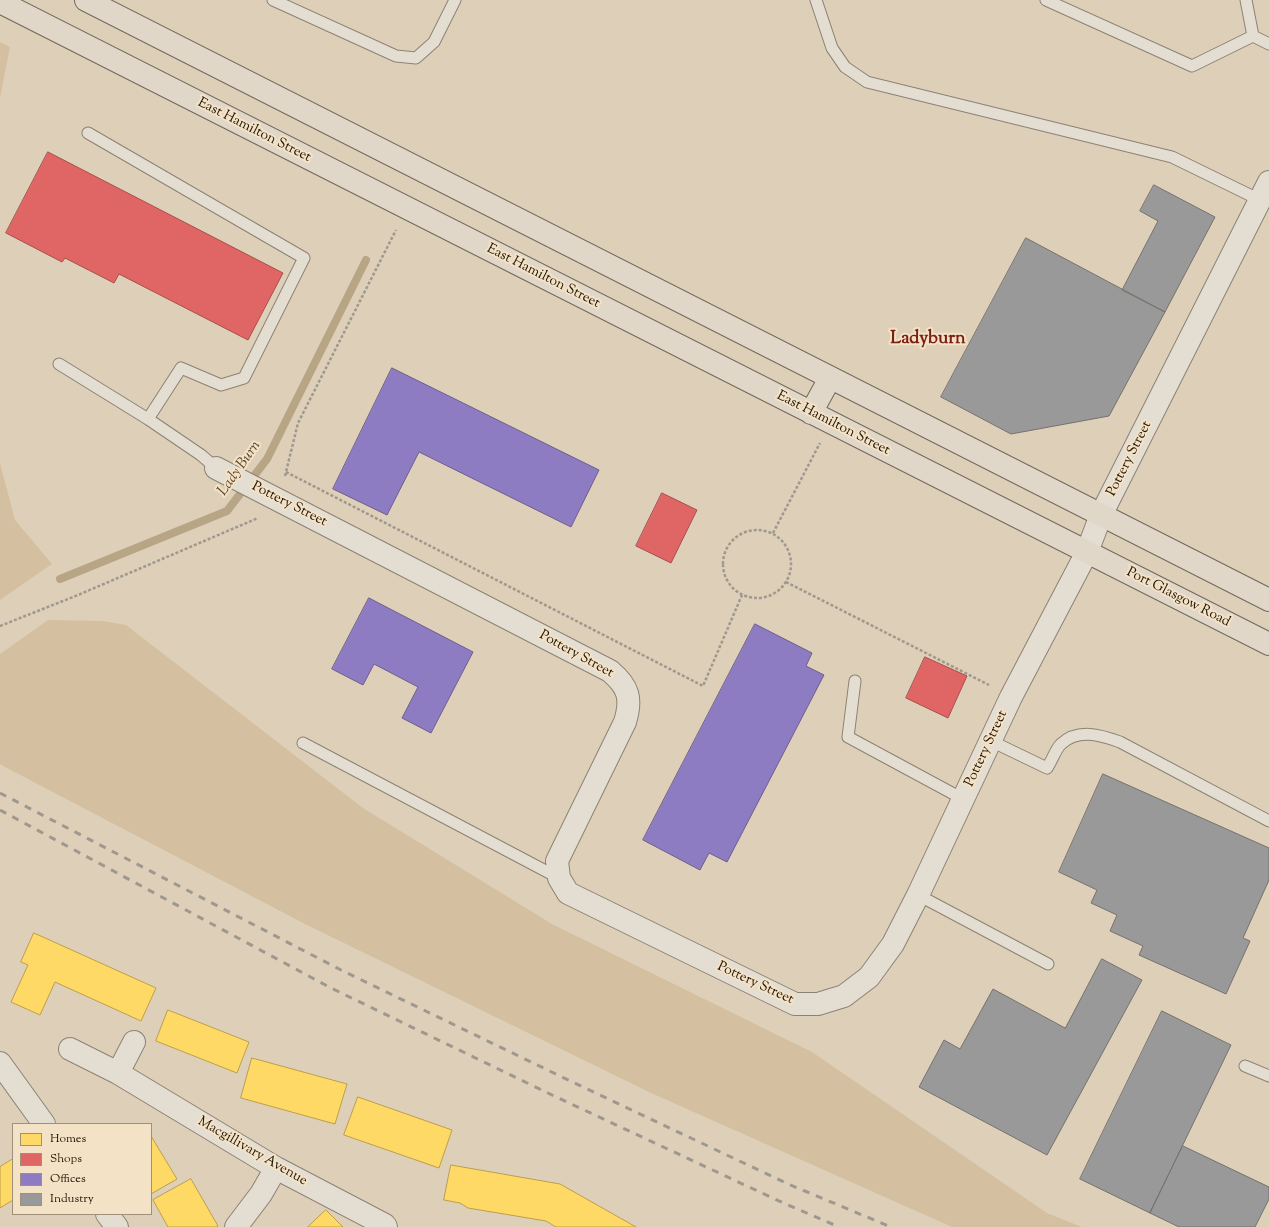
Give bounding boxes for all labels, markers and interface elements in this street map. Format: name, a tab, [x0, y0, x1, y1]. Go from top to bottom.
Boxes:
street label: East Hamilton Street	[195, 95, 313, 167]
street label: East Hamilton Street	[484, 241, 602, 313]
district label: Ladyburn	[890, 329, 966, 351]
street label: East Hamilton Street	[774, 388, 892, 460]
street label: Pottery Street	[1104, 419, 1156, 499]
water label: Lady Burn	[215, 438, 265, 500]
street label: Pottery Street	[249, 479, 329, 531]
street label: Port Glasgow Road	[1123, 565, 1233, 631]
street label: Pottery Street	[536, 628, 616, 682]
street label: Pottery Street	[962, 708, 1012, 790]
street label: Pottery Street	[714, 959, 796, 1009]
street label: Macgillivary Avenue	[194, 1114, 310, 1190]
legend	[12, 1123, 152, 1215]
text: Homes	[50, 1130, 86, 1148]
text: Shops	[50, 1150, 82, 1168]
text: Offices	[50, 1170, 86, 1188]
text: Industry	[50, 1190, 94, 1208]

